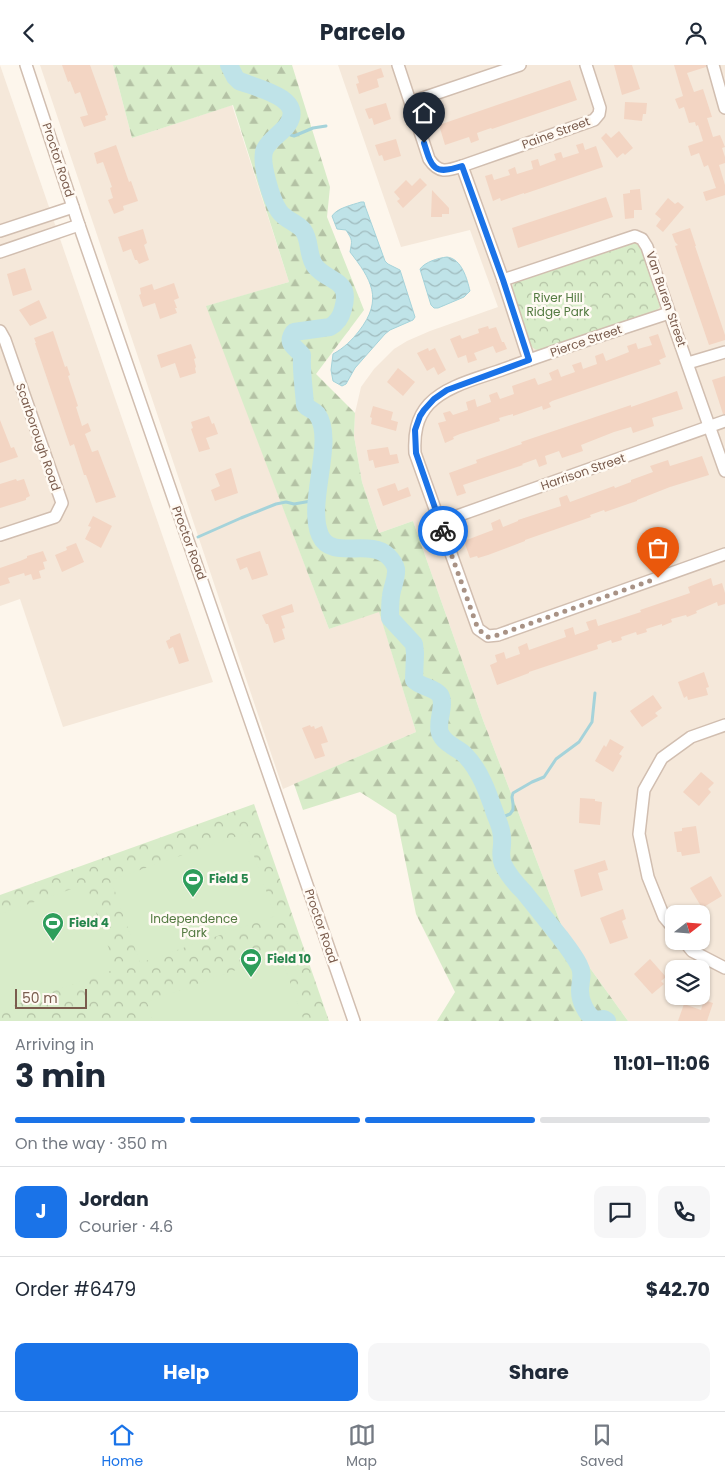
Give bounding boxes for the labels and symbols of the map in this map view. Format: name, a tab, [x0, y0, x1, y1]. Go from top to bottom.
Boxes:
pin	[403, 92, 445, 143]
street label: Paine Street	[519, 112, 592, 153]
street label: Proctor Road	[38, 120, 79, 199]
street label: Van Buren Street	[642, 249, 691, 349]
park label: River Hill Ridge Park	[527, 289, 590, 320]
street label: Pierce Street	[548, 320, 624, 361]
street label: Scarborough Road	[12, 381, 65, 493]
street label: Harrison Street	[538, 449, 627, 494]
street label: Proctor Road	[168, 504, 211, 582]
courier	[418, 506, 468, 556]
pin	[637, 527, 679, 578]
sports icon: Field 5	[181, 867, 205, 898]
place label: Field 5	[209, 870, 249, 887]
street label: Proctor Road	[301, 887, 342, 965]
north arrow	[665, 905, 710, 950]
park label: Independence Park	[150, 910, 238, 941]
sports icon: Field 4	[41, 911, 65, 942]
place label: Field 4	[69, 914, 109, 931]
sports icon: Field 10	[239, 947, 263, 978]
place label: Field 10	[267, 950, 311, 967]
scale bar	[15, 986, 88, 1009]

